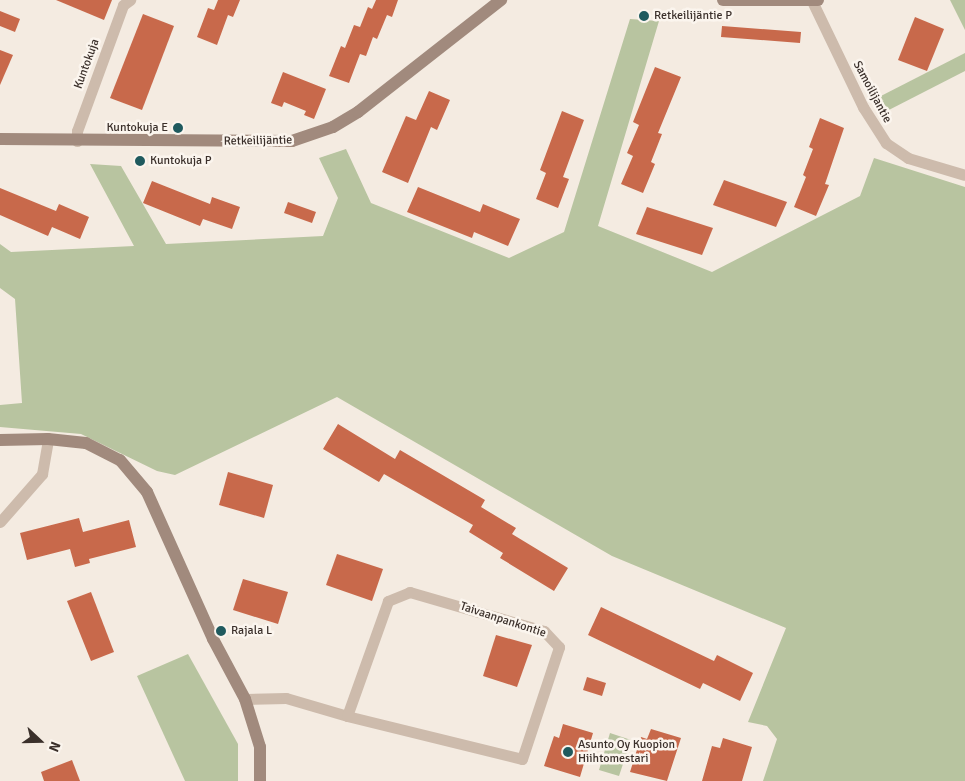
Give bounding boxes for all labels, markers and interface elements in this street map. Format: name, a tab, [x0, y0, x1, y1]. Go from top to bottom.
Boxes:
place label: Retkeilijäntie P	[654, 9, 732, 23]
marker: Retkeilijäntie P	[638, 10, 650, 22]
street label: Kuntokuja	[71, 37, 103, 91]
street label: Samoilijantie	[850, 59, 894, 125]
place label: Kuntokuja E	[106, 121, 168, 135]
marker: Kuntokuja E	[172, 122, 184, 134]
street label: Retkeilijäntie	[224, 133, 292, 149]
place label: Kuntokuja P	[150, 154, 212, 168]
marker: Kuntokuja P	[134, 155, 146, 167]
street label: Taivaanpankontie	[458, 599, 548, 641]
place label: Rajala L	[231, 624, 272, 638]
marker: Rajala L	[215, 625, 227, 637]
north arrow	[15, 716, 65, 766]
place label: Asunto Oy Kuopion Hiihtomestari	[578, 738, 675, 766]
text: N	[45, 739, 64, 754]
marker: Asunto Oy Kuopion Hiihtomestari	[562, 746, 574, 758]

